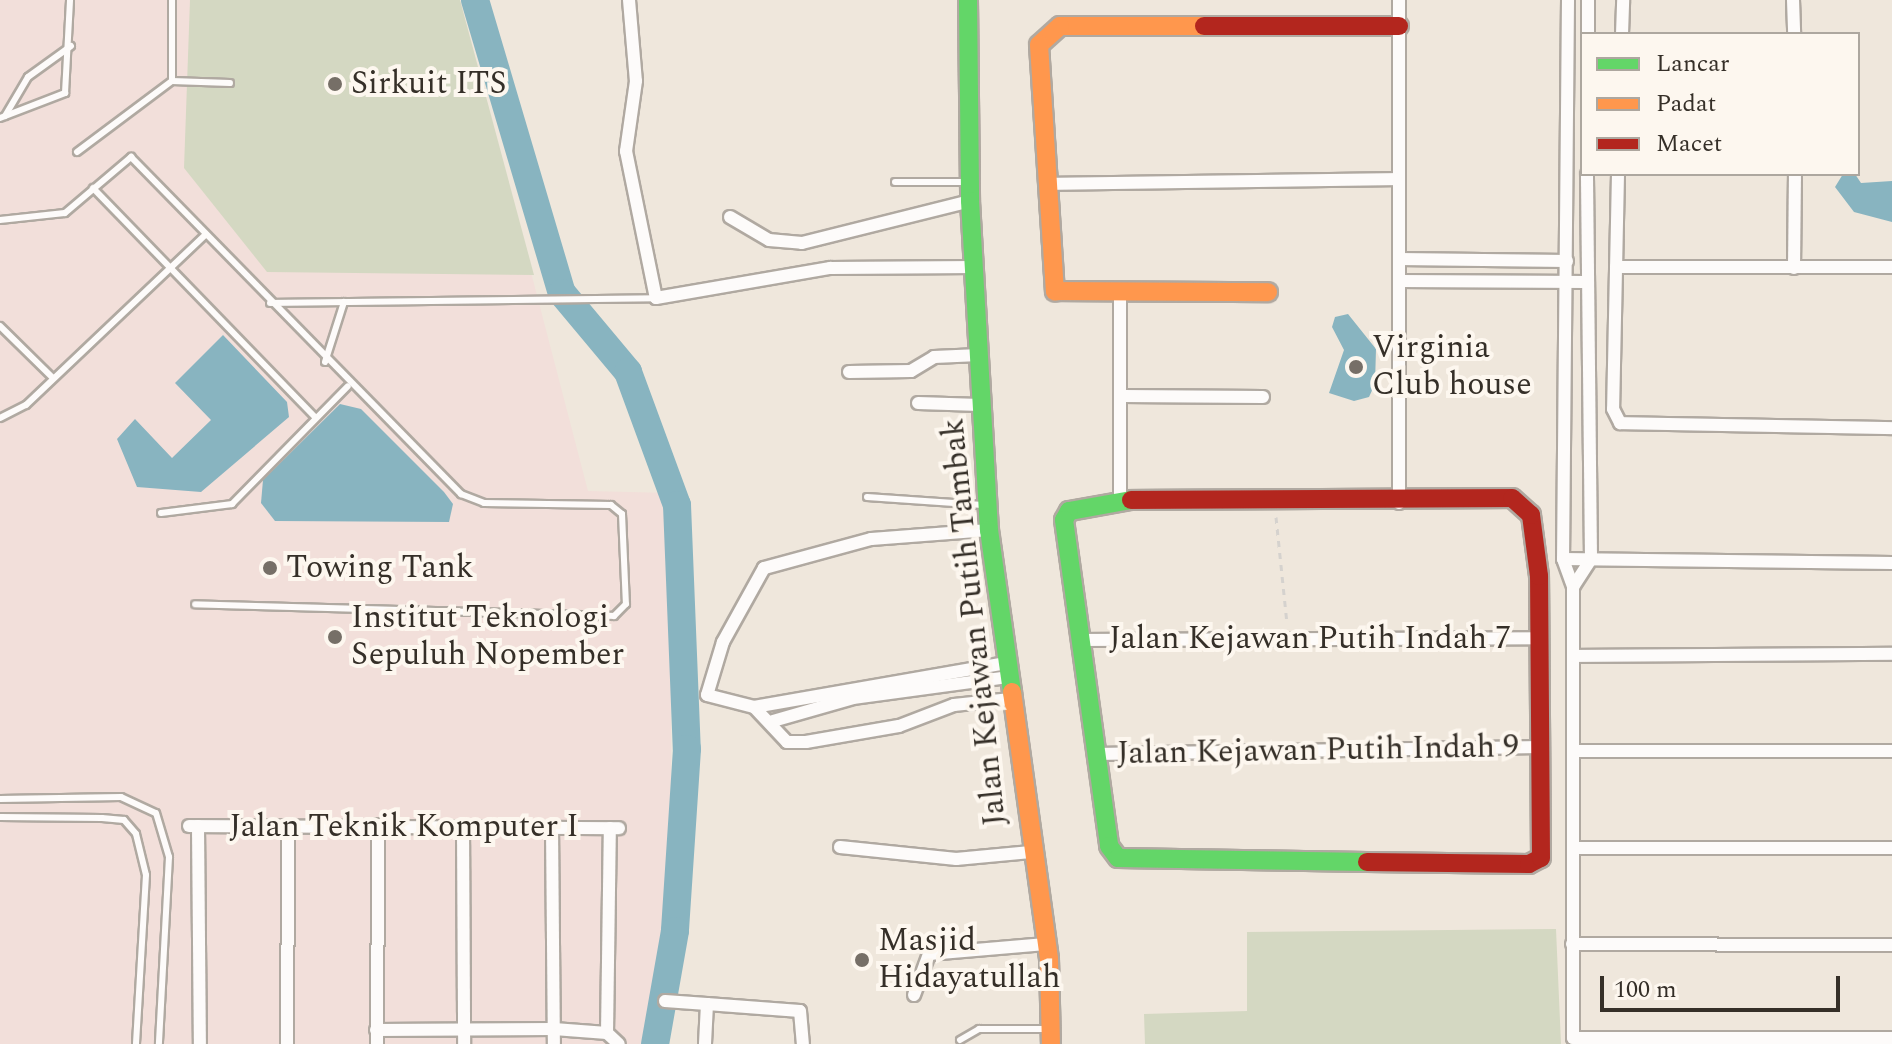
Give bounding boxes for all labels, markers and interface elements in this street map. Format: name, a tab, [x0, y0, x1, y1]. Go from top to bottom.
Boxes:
legend	[1580, 32, 1860, 176]
text: Lancar	[1656, 46, 1730, 82]
place label: Sirkuit ITS	[351, 65, 507, 103]
marker: Sirkuit ITS	[326, 75, 344, 93]
text: Padat	[1656, 86, 1716, 122]
text: Macet	[1656, 126, 1722, 162]
place label: Virginia Club house	[1372, 330, 1532, 405]
marker: Virginia Club house	[1347, 358, 1365, 376]
street label: Jalan Kejawan Putih Tambak	[935, 416, 1015, 828]
place label: Towing Tank	[286, 549, 474, 587]
marker: Towing Tank	[261, 559, 279, 577]
place label: Institut Teknologi Sepuluh Nopember	[351, 600, 624, 675]
street label: Jalan Kejawan Putih Indah 7	[1109, 620, 1511, 658]
marker: Institut Teknologi Sepuluh Nopember	[326, 628, 344, 646]
street label: Jalan Kejawan Putih Indah 9	[1117, 728, 1519, 774]
street label: Jalan Teknik Komputer I	[229, 808, 579, 846]
place label: Masjid Hidayatullah	[878, 923, 1061, 998]
marker: Masjid Hidayatullah	[853, 951, 871, 969]
scale bar	[1604, 960, 1844, 1010]
text: 100 m	[1614, 972, 1677, 1008]

